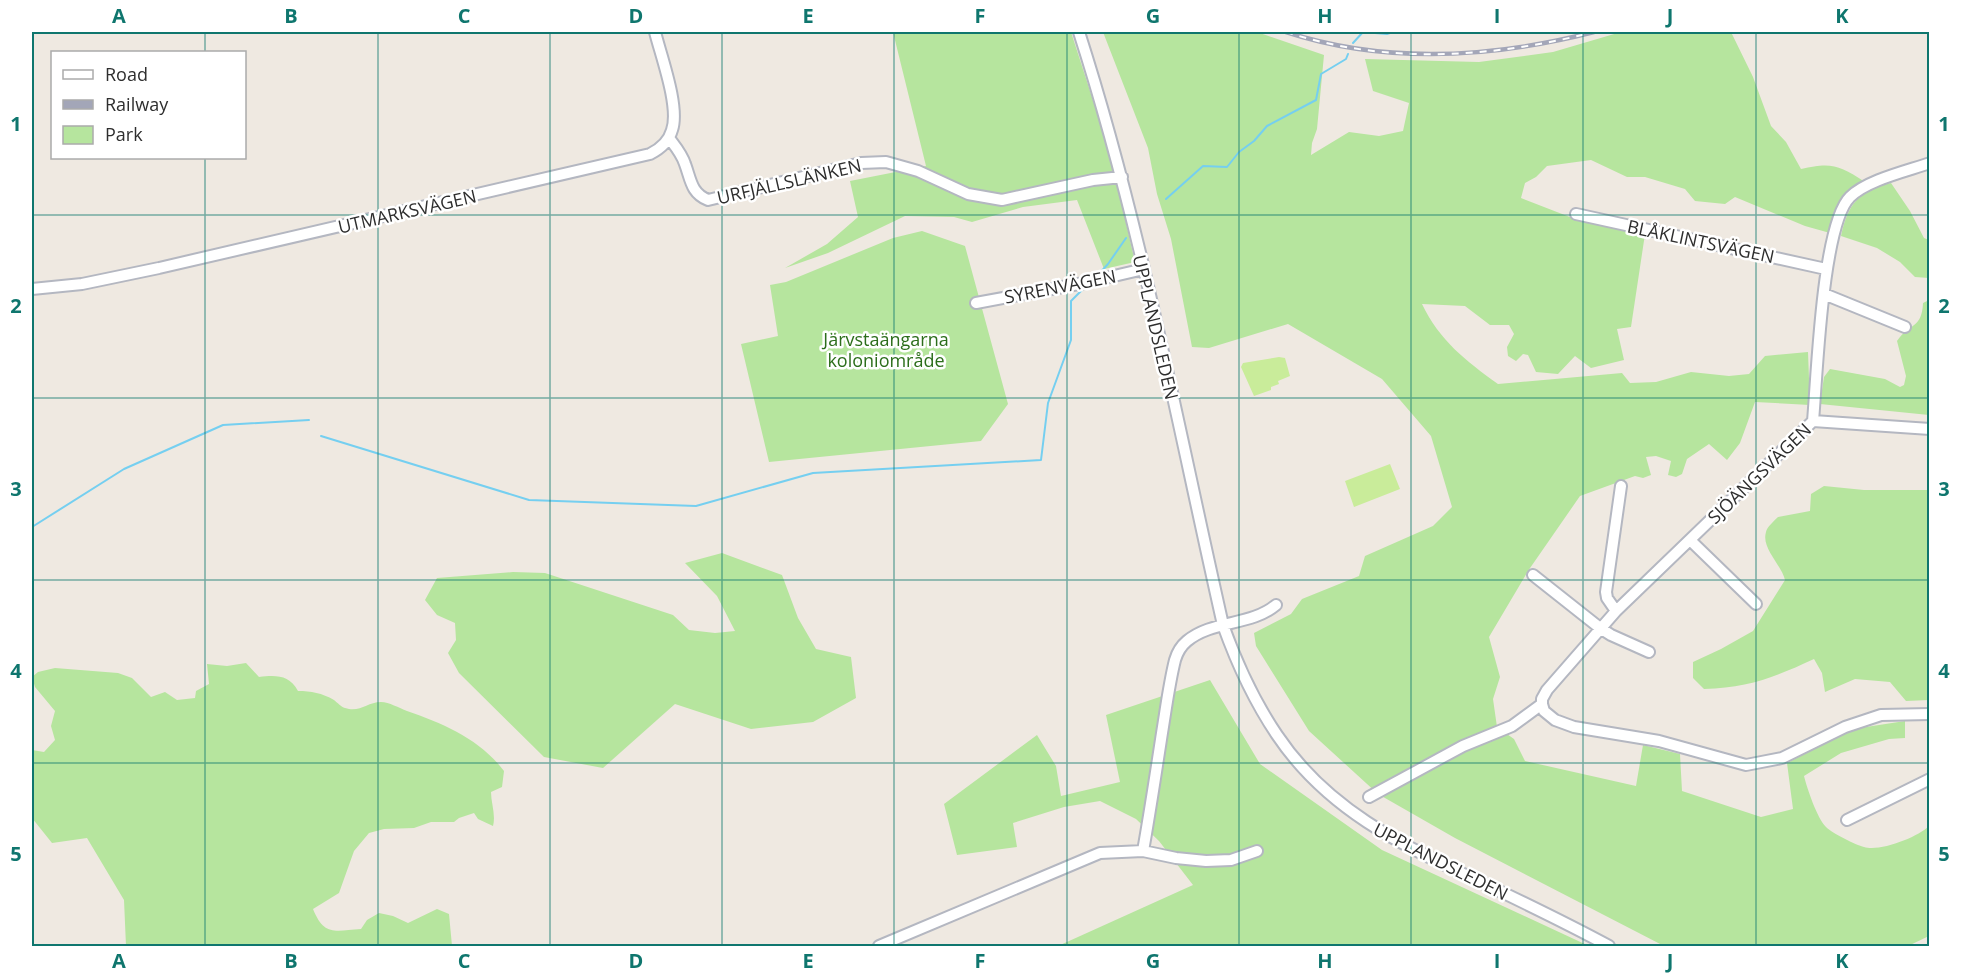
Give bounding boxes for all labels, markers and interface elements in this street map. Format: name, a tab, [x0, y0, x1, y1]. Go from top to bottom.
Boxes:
text: A	[112, 2, 126, 29]
text: B	[284, 2, 298, 29]
text: C	[458, 2, 471, 29]
text: D	[629, 2, 643, 29]
text: E	[802, 2, 814, 29]
text: F	[975, 2, 985, 29]
text: G	[1146, 2, 1160, 29]
text: H	[1317, 2, 1333, 29]
text: I	[1494, 2, 1500, 29]
text: J	[1665, 2, 1673, 29]
text: K	[1835, 2, 1849, 29]
legend	[51, 51, 246, 159]
text: Road	[105, 62, 148, 86]
text: Railway	[105, 92, 169, 116]
text: 1	[10, 110, 22, 137]
text: 1	[1938, 110, 1950, 137]
text: Park	[105, 122, 143, 146]
street label: URFJÄLLSLÄNKEN	[715, 153, 863, 209]
street label: UTMARKSVÄGEN	[335, 183, 479, 239]
street label: BLÅKLINTSVÄGEN	[1625, 214, 1777, 268]
street label: UPPLANDSLEDEN	[1128, 252, 1184, 402]
street label: SYRENVÄGEN	[1002, 263, 1118, 309]
text: 2	[10, 292, 22, 319]
text: 2	[1938, 292, 1950, 319]
park label: Järvstaängarna koloniområde	[821, 327, 949, 372]
street label: SJÖÄNGSVÄGEN	[1702, 417, 1816, 529]
text: 3	[10, 475, 22, 502]
text: 3	[1938, 475, 1950, 502]
text: 4	[10, 657, 22, 684]
text: 4	[1938, 657, 1950, 684]
street label: UPPLANDSLEDEN	[1370, 817, 1512, 905]
text: 5	[10, 840, 22, 867]
text: 5	[1938, 840, 1950, 867]
text: A	[112, 947, 126, 974]
text: B	[284, 947, 298, 974]
text: C	[458, 947, 471, 974]
text: D	[629, 947, 643, 974]
text: E	[802, 947, 814, 974]
text: F	[975, 947, 985, 974]
text: G	[1146, 947, 1160, 974]
text: H	[1317, 947, 1333, 974]
text: I	[1494, 947, 1500, 974]
text: J	[1665, 947, 1673, 974]
text: K	[1835, 947, 1849, 974]

